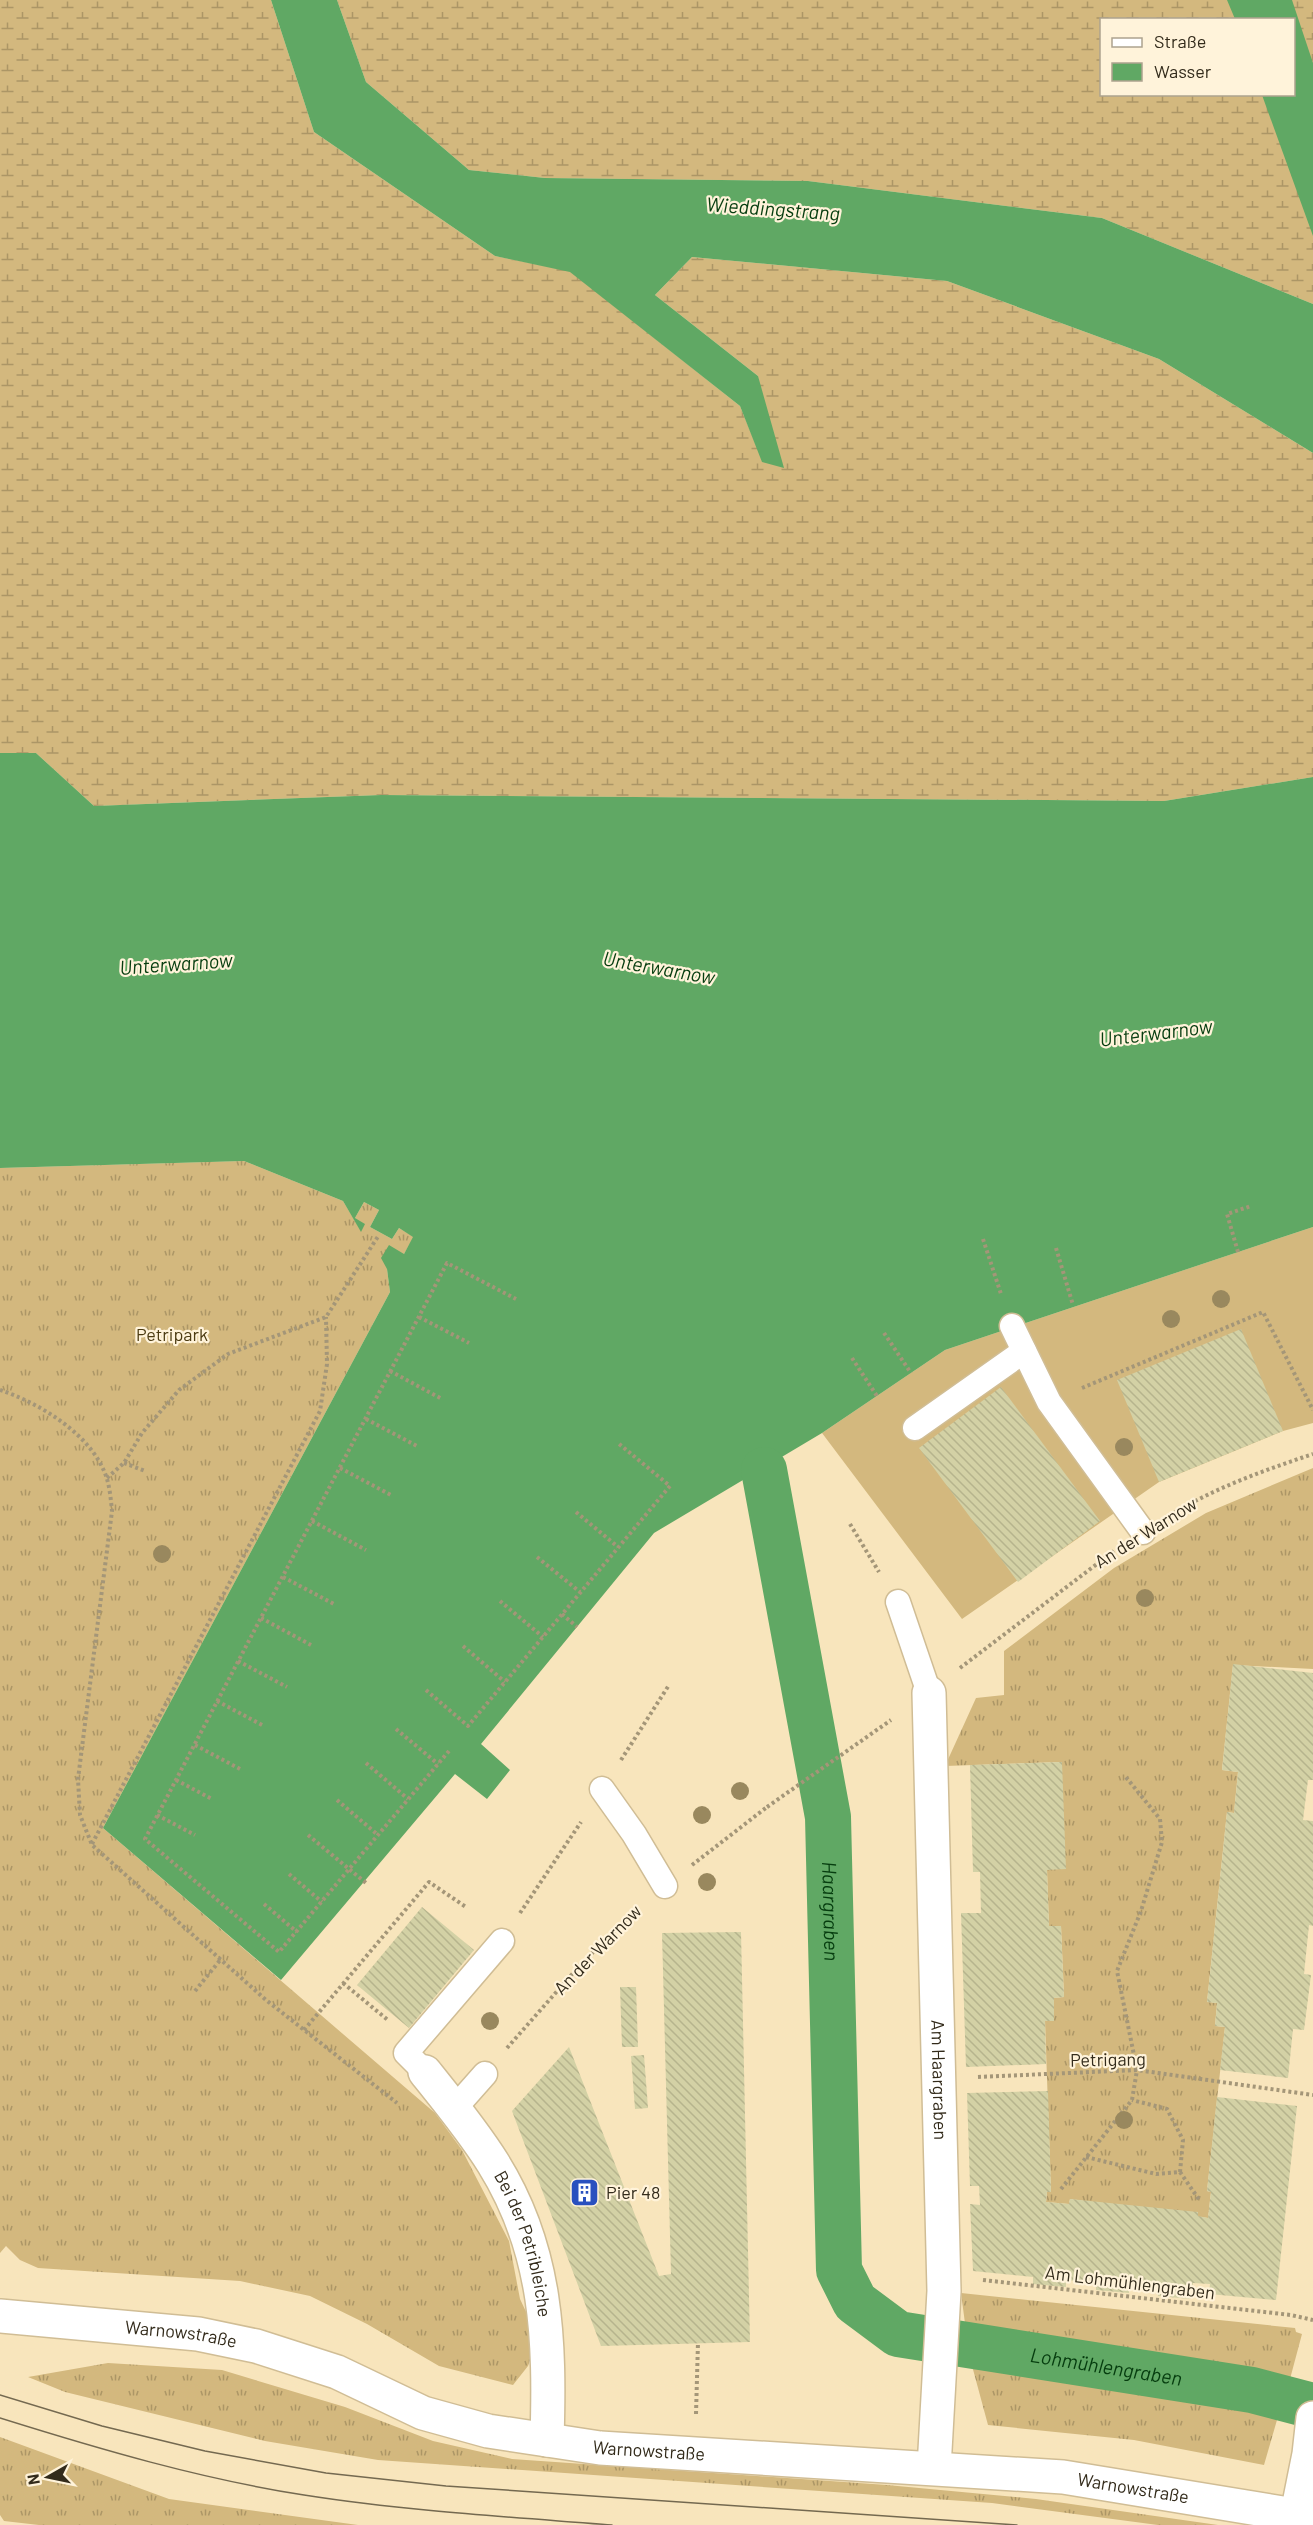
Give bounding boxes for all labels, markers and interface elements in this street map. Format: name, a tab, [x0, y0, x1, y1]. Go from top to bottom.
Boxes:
legend	[1100, 18, 1295, 96]
text: Straße	[1154, 30, 1206, 52]
text: Wasser	[1154, 60, 1212, 82]
water label: Wieddingstrang	[706, 191, 841, 225]
water label: Unterwarnow	[601, 945, 718, 989]
water label: Unterwarnow	[119, 947, 234, 979]
water label: Unterwarnow	[1098, 1013, 1215, 1051]
park label: Petripark	[136, 1323, 208, 1345]
street label: An der Warnow	[1090, 1492, 1201, 1572]
water label: Haargraben	[818, 1861, 844, 1961]
street label: An der Warnow	[549, 1900, 646, 1999]
street label: Am Haargraben	[927, 2019, 952, 2140]
street label: Petrigang	[1070, 2047, 1146, 2071]
street label: Bei der Petribleiche	[490, 2166, 556, 2318]
building icon: Pier 48	[569, 2177, 601, 2209]
place label: Pier 48	[606, 2181, 660, 2203]
street label: Am Lohmühlengraben	[1044, 2261, 1216, 2303]
street label: Warnowstraße	[124, 2315, 239, 2352]
water label: Lohmühlengraben	[1029, 2342, 1184, 2390]
street label: Warnowstraße	[591, 2435, 706, 2465]
north arrow	[18, 2447, 78, 2507]
street label: Warnowstraße	[1076, 2468, 1191, 2507]
text: N	[22, 2473, 43, 2486]

